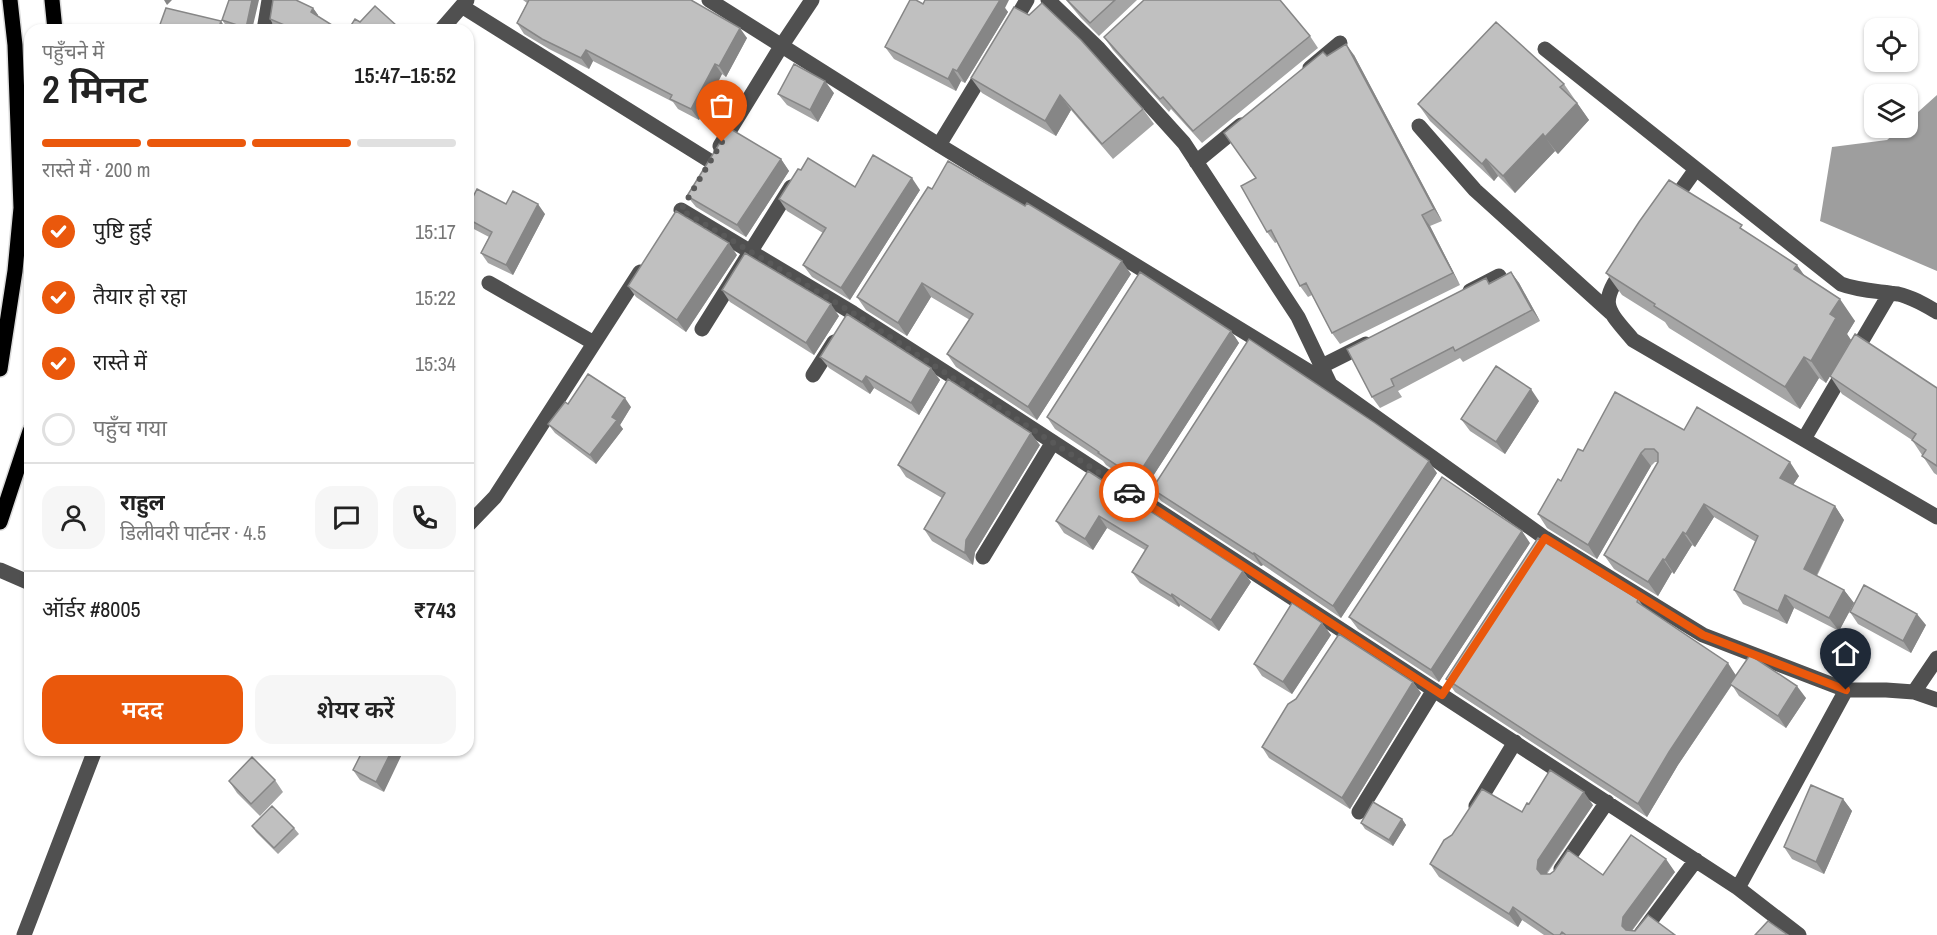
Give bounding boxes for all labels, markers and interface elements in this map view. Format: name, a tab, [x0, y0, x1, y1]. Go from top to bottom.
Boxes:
map controls	[1864, 18, 1918, 138]
button: locate	[1864, 18, 1918, 72]
text: पहुँचने में	[42, 38, 104, 65]
text: 15:47–15:52	[354, 60, 456, 90]
text: 2 मिनट	[42, 63, 148, 115]
pin	[696, 80, 747, 142]
button: layers	[1864, 84, 1918, 138]
icon: bag	[705, 89, 738, 122]
text: रास्ते में · 200 m	[42, 156, 150, 183]
icon: check	[42, 215, 75, 248]
text: पुष्टि हुई	[93, 215, 152, 245]
text: 15:17	[415, 218, 456, 245]
icon: check	[42, 281, 75, 314]
text: तैयार हो रहा	[93, 281, 187, 311]
text: 15:22	[415, 284, 456, 311]
icon: check	[42, 347, 75, 380]
text: रास्ते में	[93, 347, 147, 377]
text: 15:34	[415, 350, 456, 377]
text: पहुँच गया	[93, 413, 167, 443]
courier	[1099, 462, 1159, 522]
icon: car	[1113, 476, 1146, 509]
button: person	[42, 486, 105, 549]
button: chat	[315, 486, 378, 549]
button: phone	[393, 486, 456, 549]
text: राहुल	[120, 487, 165, 517]
text: डिलीवरी पार्टनर · 4.5	[120, 519, 266, 546]
text: ऑर्डर #8005	[42, 594, 140, 624]
text: ₹743	[413, 595, 456, 625]
pin	[1820, 628, 1871, 690]
icon: home	[1829, 637, 1862, 670]
button: मदद	[42, 675, 243, 744]
button: शेयर करें	[255, 675, 456, 744]

